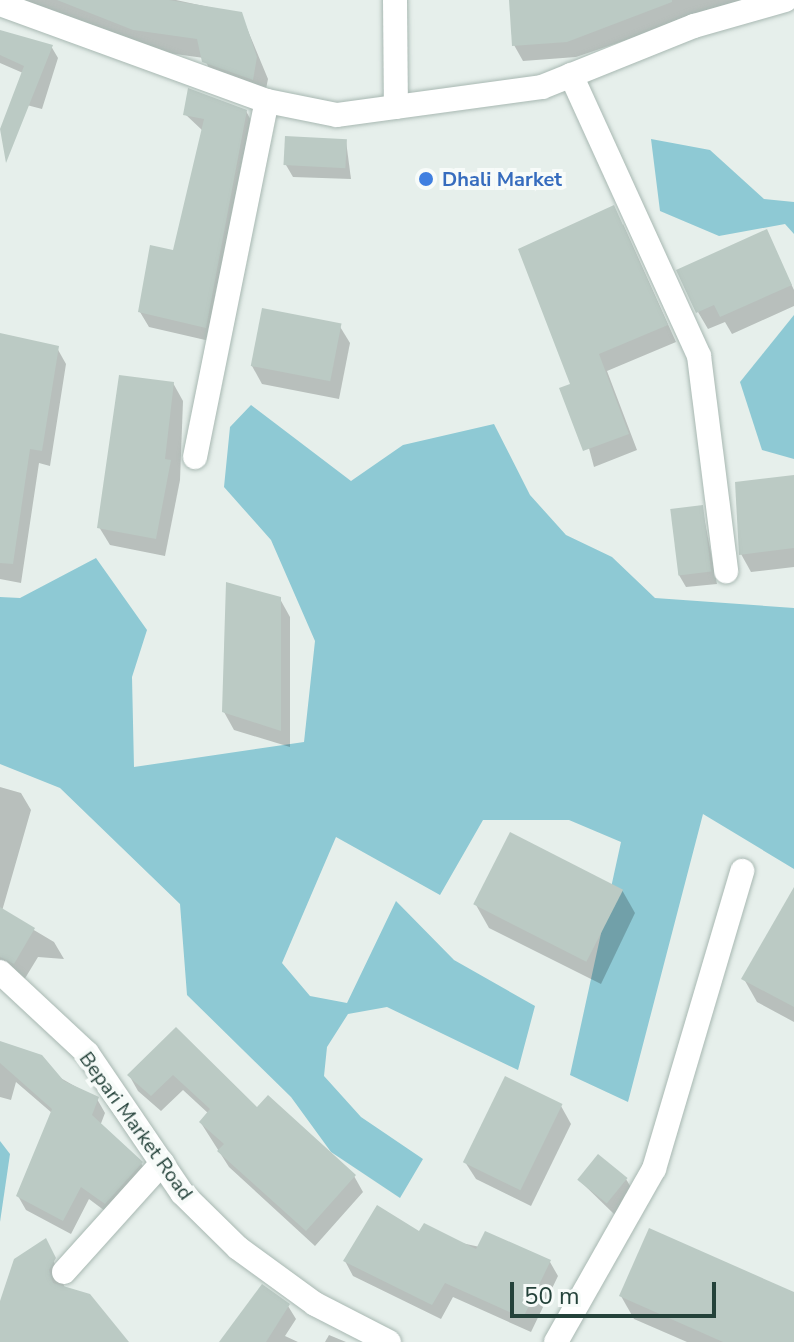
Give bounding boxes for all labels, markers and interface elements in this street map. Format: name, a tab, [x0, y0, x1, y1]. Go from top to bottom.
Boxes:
place label: Dhali Market	[442, 167, 562, 191]
marker: Dhali Market	[417, 170, 435, 188]
street label: Bepari Market Road	[74, 1047, 198, 1205]
scale bar	[514, 1266, 720, 1316]
text: 50 m	[524, 1280, 580, 1312]

